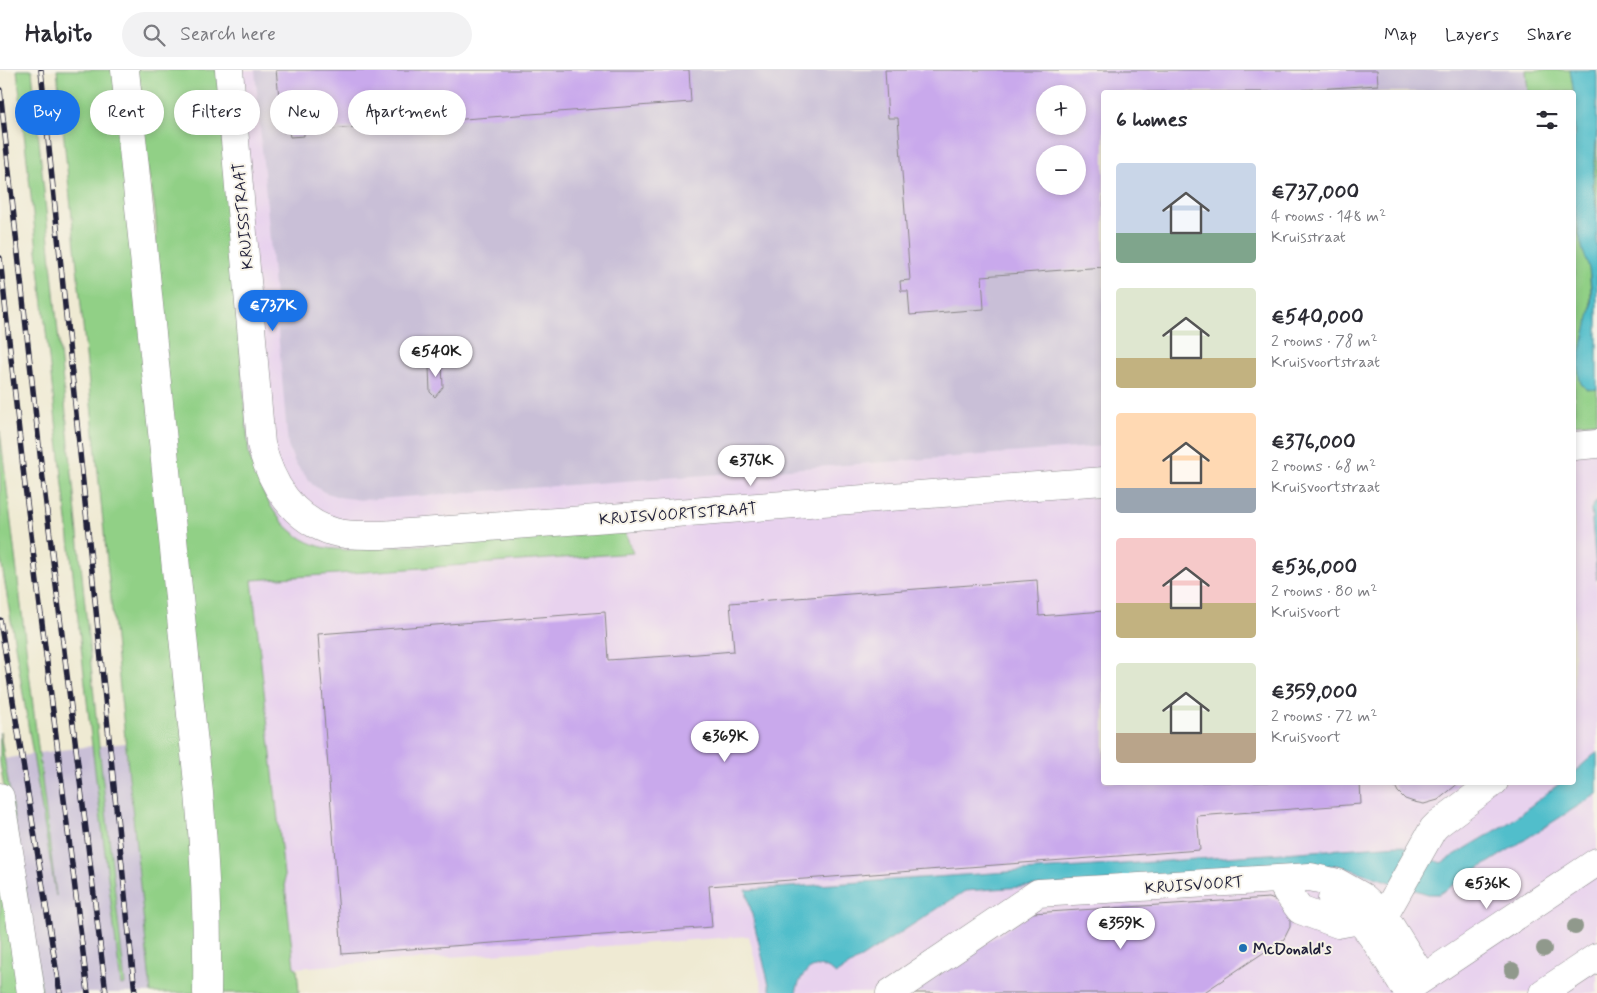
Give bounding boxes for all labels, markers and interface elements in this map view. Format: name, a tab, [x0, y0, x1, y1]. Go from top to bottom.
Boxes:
search box	[122, 12, 472, 57]
text: Habito	[25, 19, 92, 50]
icon: search	[140, 21, 168, 49]
text: Search here	[180, 22, 276, 47]
text: Map	[1384, 23, 1417, 47]
text: Layers	[1445, 23, 1499, 47]
text: Share	[1527, 23, 1572, 47]
map controls	[1036, 85, 1086, 195]
button: +	[1036, 85, 1086, 135]
chip: Buy	[15, 90, 80, 135]
chip: Rent	[90, 90, 164, 135]
chip: Filters	[174, 90, 260, 135]
chip: New	[270, 90, 338, 135]
chip: Apartment	[348, 90, 466, 135]
text: 6 homes	[1116, 106, 1187, 134]
icon: filters	[1533, 106, 1561, 134]
button: −	[1036, 145, 1086, 195]
street label: KRUISSTRAAT	[228, 162, 259, 270]
text: €737,000	[1271, 178, 1359, 206]
icon: home	[1156, 183, 1216, 243]
text: 4 rooms · 148 m²	[1271, 206, 1386, 227]
text: Kruisstraat	[1271, 227, 1346, 248]
pin: €737K	[238, 290, 308, 332]
text: €737K	[249, 295, 297, 316]
text: €540,000	[1271, 303, 1364, 331]
icon: home	[1156, 308, 1216, 368]
text: 2 rooms · 78 m²	[1271, 331, 1378, 352]
pin: €540K	[401, 336, 471, 378]
text: €540K	[411, 341, 461, 362]
text: Kruisvoortstraat	[1271, 352, 1380, 373]
text: €376,000	[1271, 428, 1356, 456]
icon: home	[1156, 433, 1216, 493]
pin: €376K	[716, 444, 786, 487]
text: €376K	[729, 450, 773, 471]
text: 2 rooms · 68 m²	[1271, 456, 1376, 477]
text: Kruisvoortstraat	[1271, 477, 1380, 498]
street label: KRUISVOORTSTRAAT	[598, 499, 758, 530]
text: €536,000	[1271, 553, 1357, 581]
icon: home	[1156, 558, 1216, 618]
text: 2 rooms · 80 m²	[1271, 581, 1377, 602]
text: Kruisvoort	[1271, 602, 1341, 623]
text: €359,000	[1271, 678, 1357, 706]
icon: home	[1156, 683, 1216, 743]
text: 2 rooms · 72 m²	[1271, 706, 1377, 727]
pin: €369K	[690, 720, 760, 763]
text: €369K	[702, 726, 748, 747]
text: Kruisvoort	[1271, 727, 1341, 748]
pin: €536K	[1452, 868, 1522, 910]
street label: KRUISVOORT	[1144, 872, 1244, 899]
text: €536K	[1464, 873, 1510, 894]
pin: €359K	[1086, 908, 1156, 950]
text: €359K	[1098, 913, 1144, 934]
place label: McDonald's	[1253, 939, 1332, 960]
marker: McDonald's	[1237, 942, 1249, 954]

